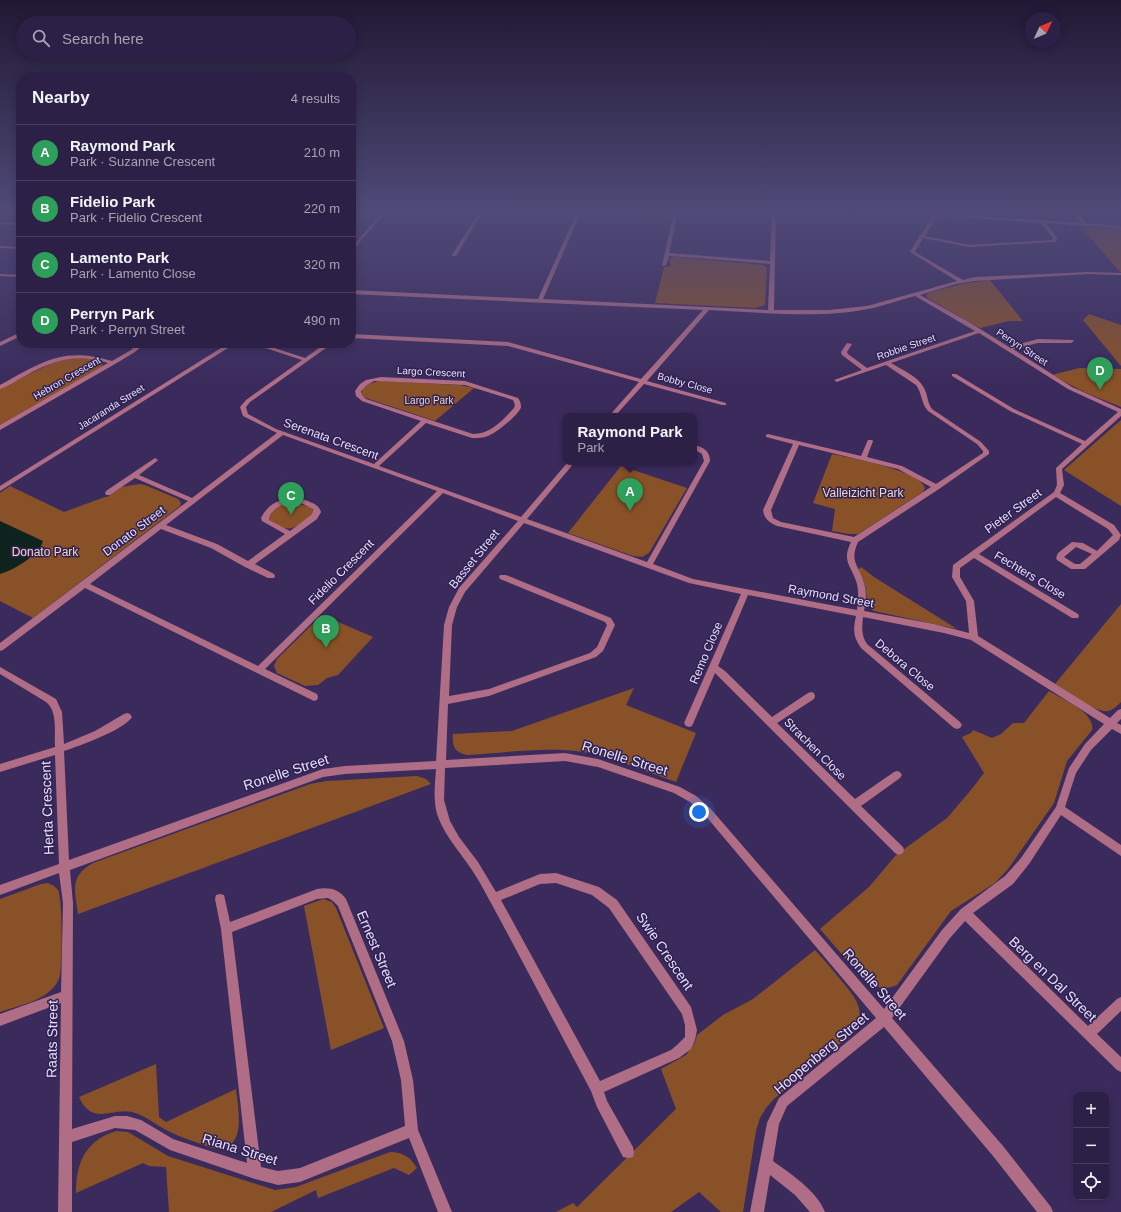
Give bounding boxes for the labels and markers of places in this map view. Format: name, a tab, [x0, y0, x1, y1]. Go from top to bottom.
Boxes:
pin: D	[1087, 357, 1113, 390]
pin: A	[617, 478, 643, 511]
pin: C	[278, 482, 304, 515]
pin: B	[313, 615, 339, 648]

